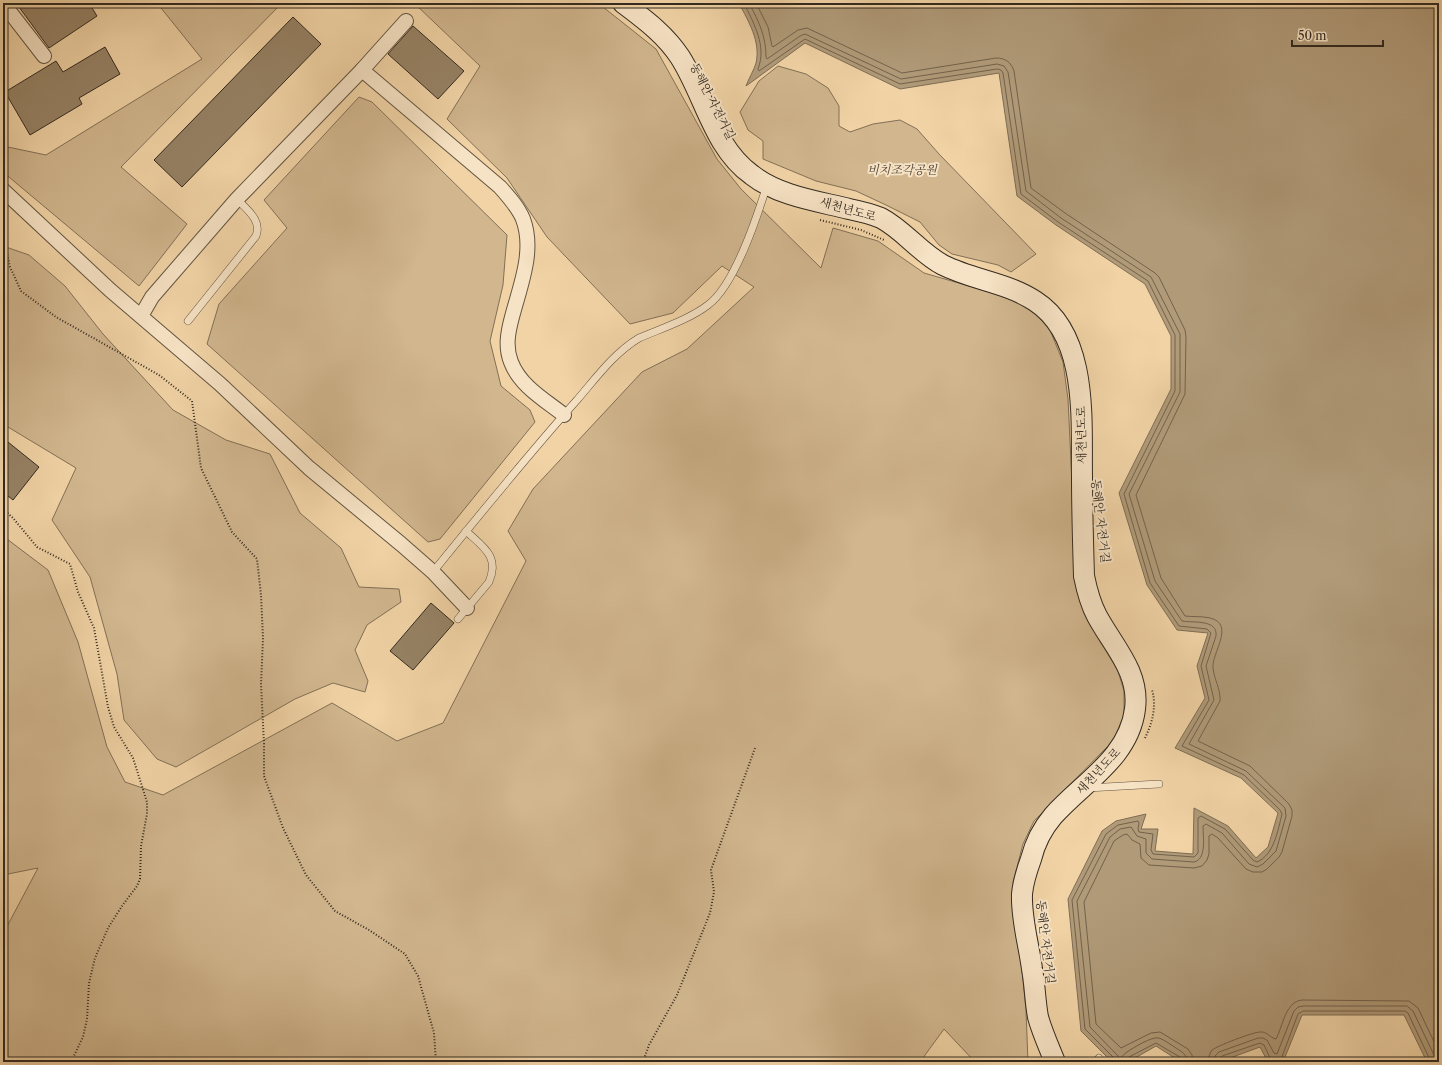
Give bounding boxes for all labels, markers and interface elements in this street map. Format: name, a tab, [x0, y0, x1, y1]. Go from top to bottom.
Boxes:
scale bar	[1292, 22, 1383, 48]
text: 50 m	[1298, 28, 1327, 43]
street label: 동해안 자전거길	[687, 60, 739, 142]
park label: 비치조각공원	[867, 162, 938, 177]
street label: 새천년도로	[818, 194, 878, 224]
street label: 새천년도로	[1073, 405, 1089, 464]
street label: 동해안 자전거길	[1088, 478, 1114, 564]
street label: 새천년도로	[1073, 744, 1124, 797]
street label: 동해안 자전거길	[1033, 899, 1059, 985]

